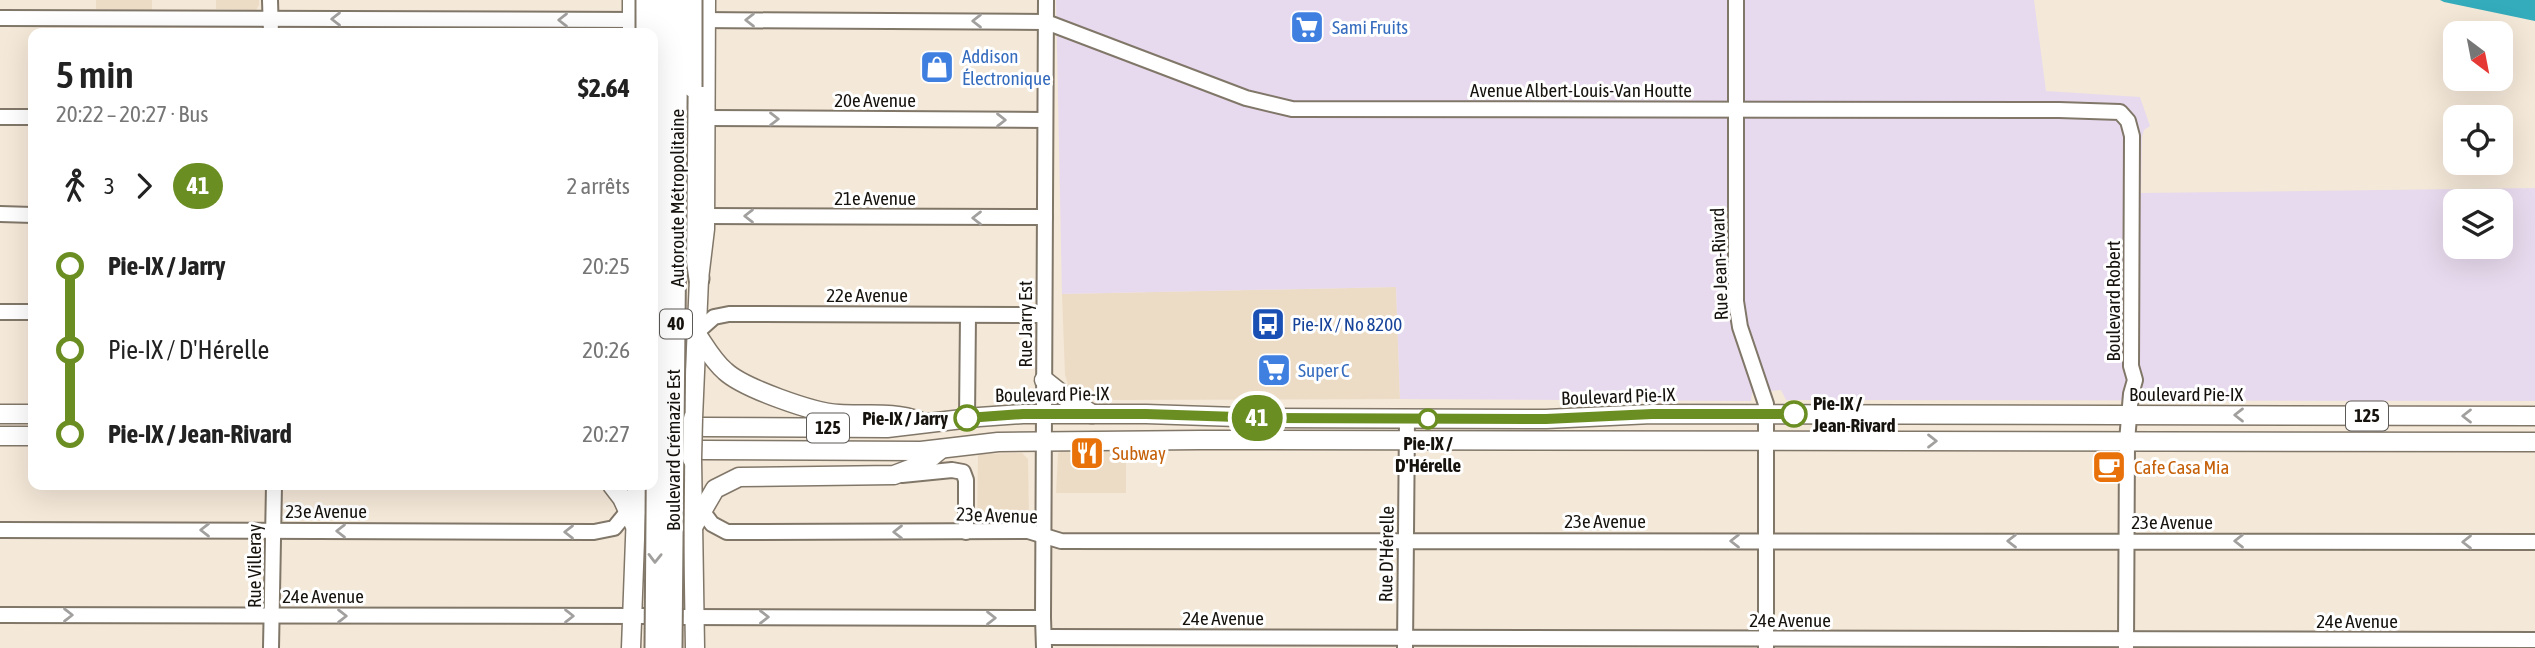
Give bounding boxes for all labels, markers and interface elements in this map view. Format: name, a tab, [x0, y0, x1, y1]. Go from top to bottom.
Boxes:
supermarket icon: Sami Fruits	[1288, 8, 1326, 46]
one-way arrow	[330, 11, 341, 27]
one-way arrow	[558, 12, 568, 28]
one-way arrow	[744, 12, 755, 28]
one-way arrow	[972, 13, 982, 29]
place label: Sami Fruits	[1332, 16, 1408, 38]
north arrow	[2443, 21, 2513, 91]
map controls	[2443, 21, 2513, 259]
place label: Addison Électronique	[962, 45, 1051, 89]
shop icon: Addison Électronique	[918, 48, 956, 86]
text: 5 min	[56, 53, 134, 96]
text: $2.64	[578, 73, 630, 103]
street label: Avenue Albert-Louis-Van Houtte	[1470, 79, 1692, 101]
street label: 20e Avenue	[834, 89, 916, 111]
text: 20:22 – 20:27 · Bus	[56, 101, 208, 127]
button: locate	[2443, 105, 2513, 175]
street label: Autoroute Métropolitaine	[666, 109, 688, 287]
one-way arrow	[769, 111, 780, 127]
one-way arrow	[997, 112, 1007, 128]
icon: walk	[56, 167, 94, 205]
icon: forward	[125, 167, 163, 205]
text: 41	[187, 172, 209, 199]
text: 3	[104, 173, 115, 199]
text: 2 arrêts	[567, 173, 630, 199]
street label: 21e Avenue	[834, 187, 916, 209]
button: layers	[2443, 189, 2513, 259]
street label: Rue Jean-Rivard	[1706, 207, 1732, 321]
one-way arrow	[743, 208, 754, 224]
one-way arrow	[971, 210, 982, 225]
street label: Boulevard Robert	[2102, 240, 2124, 362]
text: Pie-IX / Jarry	[108, 251, 225, 281]
text: 20:25	[582, 253, 630, 279]
street label: Rue Jarry Est	[1014, 281, 1036, 367]
street label: 22e Avenue	[826, 284, 908, 306]
bus stop icon: Pie-IX / No 8200	[1249, 305, 1287, 343]
road number: 40	[660, 310, 692, 338]
place label: Pie-IX / No 8200	[1292, 313, 1402, 335]
text: Pie-IX / D'Hérelle	[108, 335, 269, 365]
text: 20:26	[582, 337, 630, 363]
supermarket icon: Super C	[1255, 351, 1293, 389]
place label: Super C	[1298, 359, 1350, 381]
street label: Boulevard Crémazie Est	[662, 369, 684, 531]
street label: Boulevard Pie-IX	[995, 382, 1110, 406]
street label: Boulevard Pie-IX	[1561, 383, 1676, 409]
street label: Boulevard Pie-IX	[2129, 383, 2244, 405]
place label: Pie-IX / Jean-Rivard	[1812, 392, 1895, 436]
line badge: 41	[1226, 395, 1288, 441]
marker: Pie-IX / Jean-Rivard	[1781, 401, 1807, 427]
road number: 125	[2346, 402, 2388, 430]
text: 41	[1246, 404, 1268, 431]
marker: Pie-IX / Jarry	[954, 405, 980, 431]
place label: Pie-IX / Jarry	[862, 407, 948, 429]
one-way arrow	[2234, 407, 2244, 423]
one-way arrow	[2461, 408, 2472, 424]
marker: Pie-IX / D'Hérelle	[1418, 409, 1438, 429]
road number: 125	[807, 414, 849, 442]
text: Pie-IX / Jean-Rivard	[108, 419, 292, 449]
text: 20:27	[582, 421, 630, 447]
place label: Pie-IX / D'Hérelle	[1395, 432, 1461, 476]
one-way arrow	[1927, 433, 1938, 449]
restaurant icon: Subway	[1068, 434, 1106, 472]
place label: Subway	[1112, 442, 1166, 464]
cafe icon: Cafe Casa Mia	[2090, 448, 2128, 486]
place label: Cafe Casa Mia	[2134, 456, 2229, 478]
street label: 23e Avenue	[285, 500, 367, 522]
street label: 23e Avenue	[956, 503, 1038, 527]
street label: Rue D'Hérelle	[1374, 506, 1398, 602]
street label: 23e Avenue	[1564, 510, 1646, 532]
street label: 23e Avenue	[2131, 511, 2213, 533]
one-way arrow	[200, 522, 210, 538]
one-way arrow	[335, 523, 346, 539]
street label: Rue Villeray	[243, 524, 265, 608]
one-way arrow	[563, 524, 573, 540]
one-way arrow	[892, 524, 903, 540]
one-way arrow	[1730, 533, 1740, 549]
one-way arrow	[2006, 533, 2017, 549]
one-way arrow	[2234, 533, 2244, 549]
one-way arrow	[2461, 534, 2472, 550]
one-way arrow	[648, 553, 663, 564]
street label: 24e Avenue	[282, 585, 364, 607]
one-way arrow	[63, 607, 74, 623]
street label: 24e Avenue	[1182, 607, 1264, 629]
one-way arrow	[337, 608, 347, 624]
one-way arrow	[564, 608, 575, 624]
one-way arrow	[759, 609, 769, 625]
street label: 24e Avenue	[1749, 609, 1831, 631]
one-way arrow	[986, 610, 997, 626]
street label: 24e Avenue	[2316, 610, 2398, 632]

